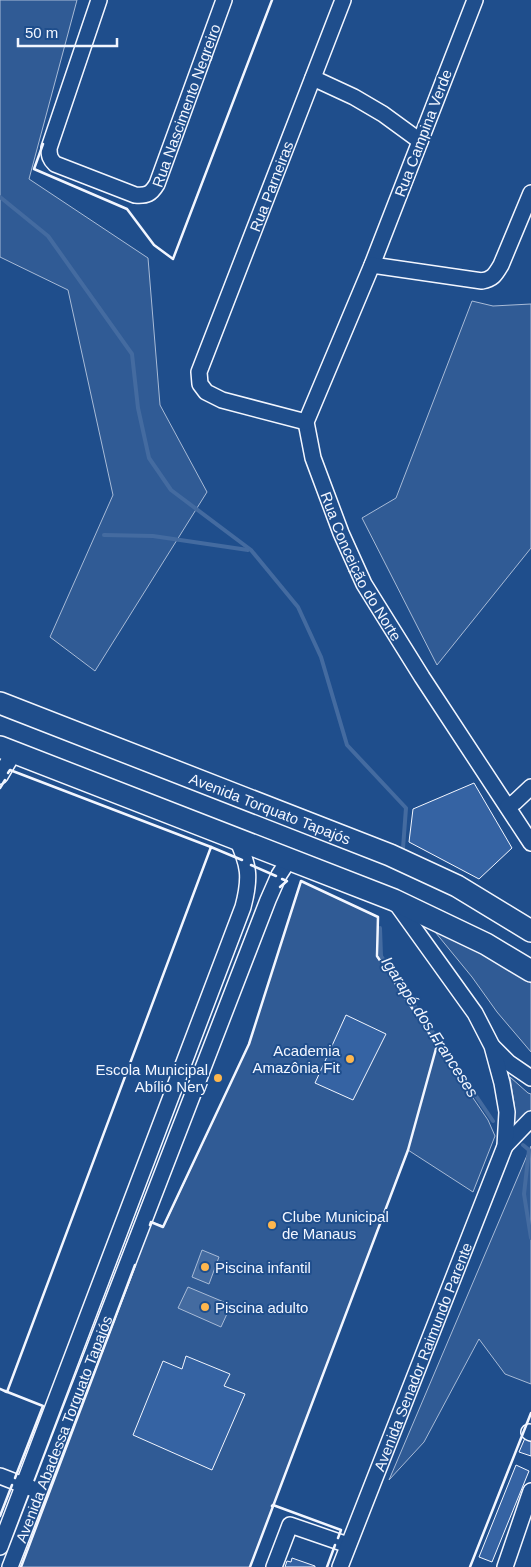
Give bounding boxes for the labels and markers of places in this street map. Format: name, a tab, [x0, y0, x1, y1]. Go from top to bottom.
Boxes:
place label: Academia Amazônia Fit	[252, 1042, 341, 1076]
marker: Academia Amazônia Fit	[344, 1053, 356, 1065]
place label: Escola Municipal Abílio Nery	[95, 1061, 209, 1095]
marker: Escola Municipal Abílio Nery	[212, 1072, 224, 1084]
place label: Clube Municipal de Manaus	[282, 1208, 389, 1242]
marker: Clube Municipal de Manaus	[266, 1219, 278, 1231]
place label: Piscina infantil	[215, 1259, 311, 1276]
marker: Piscina infantil	[199, 1261, 211, 1273]
place label: Piscina adulto	[215, 1299, 308, 1316]
marker: Piscina adulto	[199, 1301, 211, 1313]

